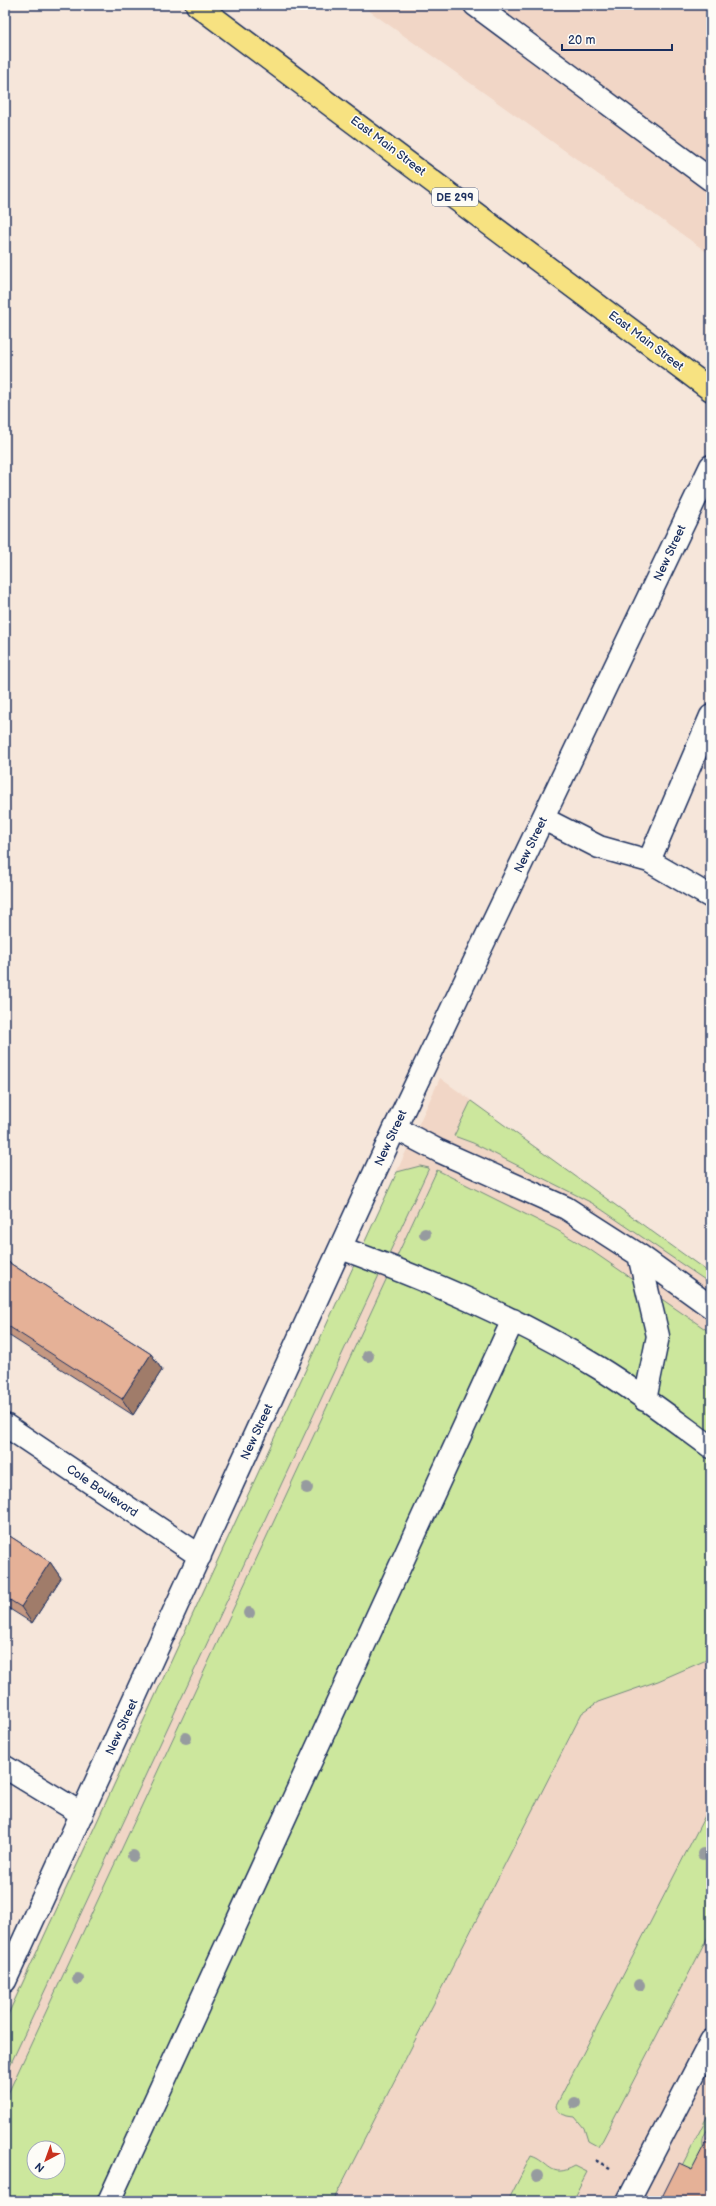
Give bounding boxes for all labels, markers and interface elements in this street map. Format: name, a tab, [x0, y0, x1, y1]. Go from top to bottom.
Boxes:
scale bar	[562, 26, 672, 52]
text: 20 m	[568, 33, 595, 48]
street label: East Main Street	[347, 113, 429, 179]
road number: DE 299	[432, 188, 478, 206]
street label: East Main Street	[605, 308, 687, 374]
street label: New Street	[650, 522, 690, 583]
street label: New Street	[511, 814, 551, 875]
street label: New Street	[371, 1107, 411, 1168]
street label: New Street	[237, 1401, 277, 1462]
street label: Cole Boulevard	[63, 1462, 141, 1520]
street label: New Street	[102, 1696, 142, 1757]
north arrow	[26, 2140, 66, 2180]
text: N	[32, 2160, 47, 2175]

